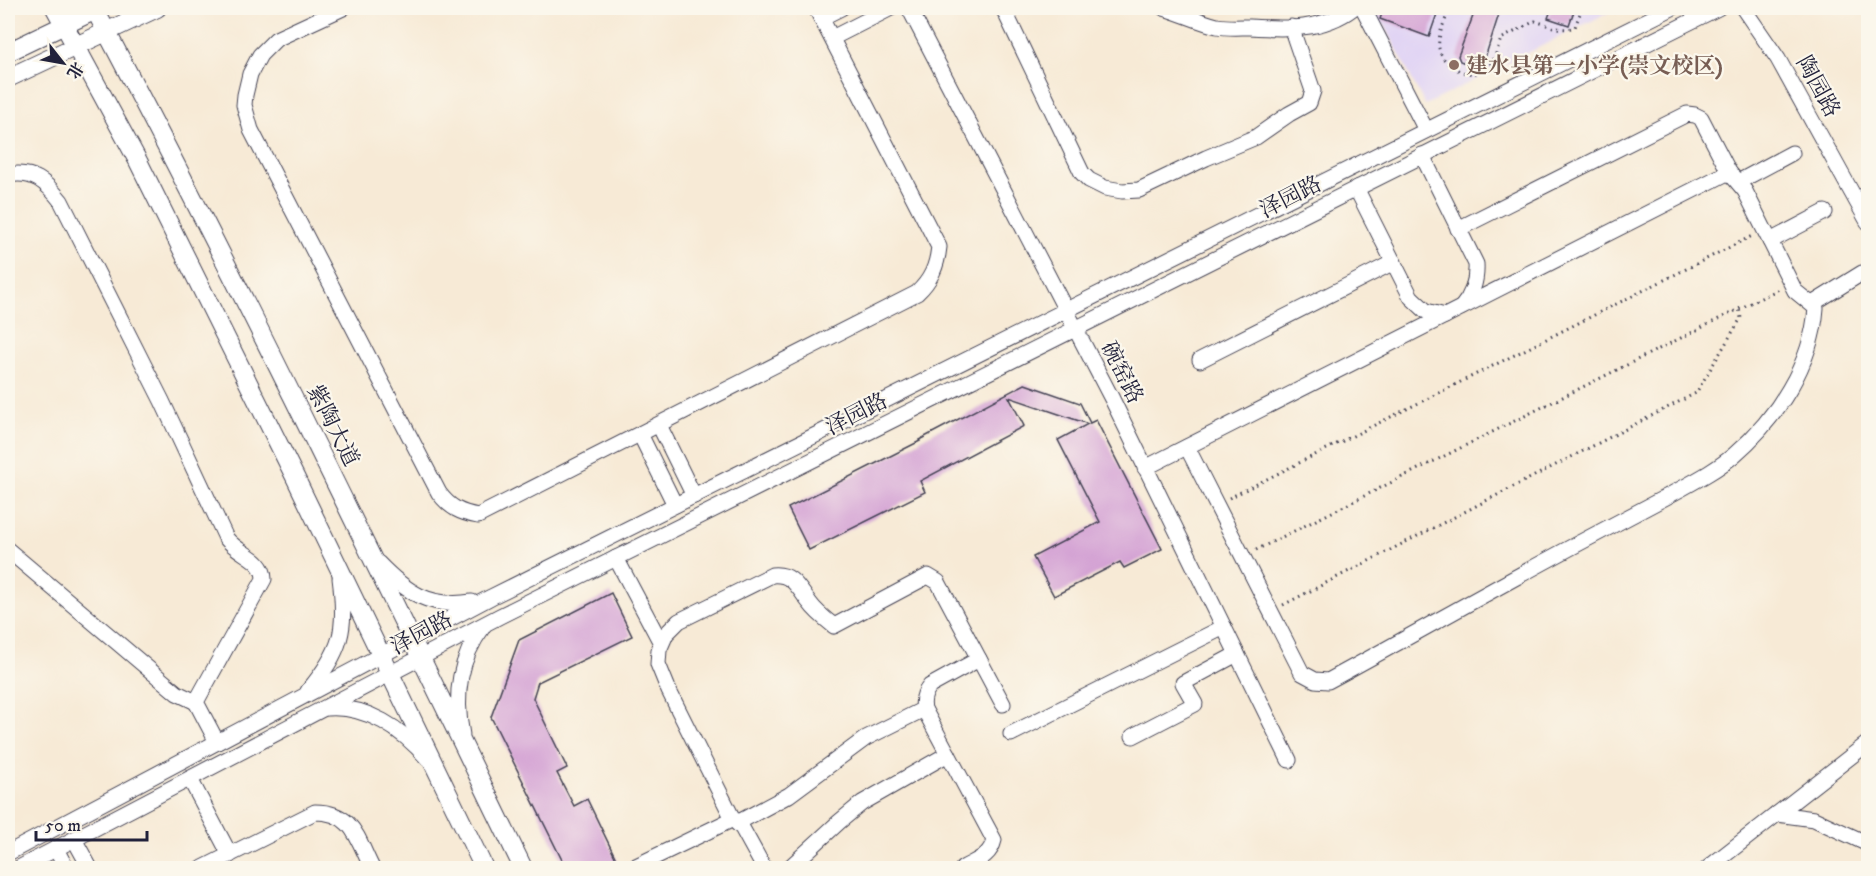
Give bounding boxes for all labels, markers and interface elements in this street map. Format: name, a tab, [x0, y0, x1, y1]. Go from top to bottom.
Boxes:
north arrow	[33, 33, 93, 93]
street label: 陶园路	[1790, 51, 1845, 122]
place label: 建水县第一小学(崇文校区)	[1466, 53, 1723, 80]
text: 北	[62, 58, 88, 82]
marker: 建水县第一小学(崇文校区)	[1447, 58, 1461, 72]
street label: 泽园路	[1255, 170, 1326, 224]
street label: 碗窑路	[1095, 337, 1149, 408]
street label: 紫陶大道	[301, 380, 365, 471]
street label: 泽园路	[821, 387, 892, 441]
street label: 泽园路	[386, 606, 457, 661]
scale bar	[36, 804, 147, 842]
text: 50 m	[45, 815, 81, 837]

